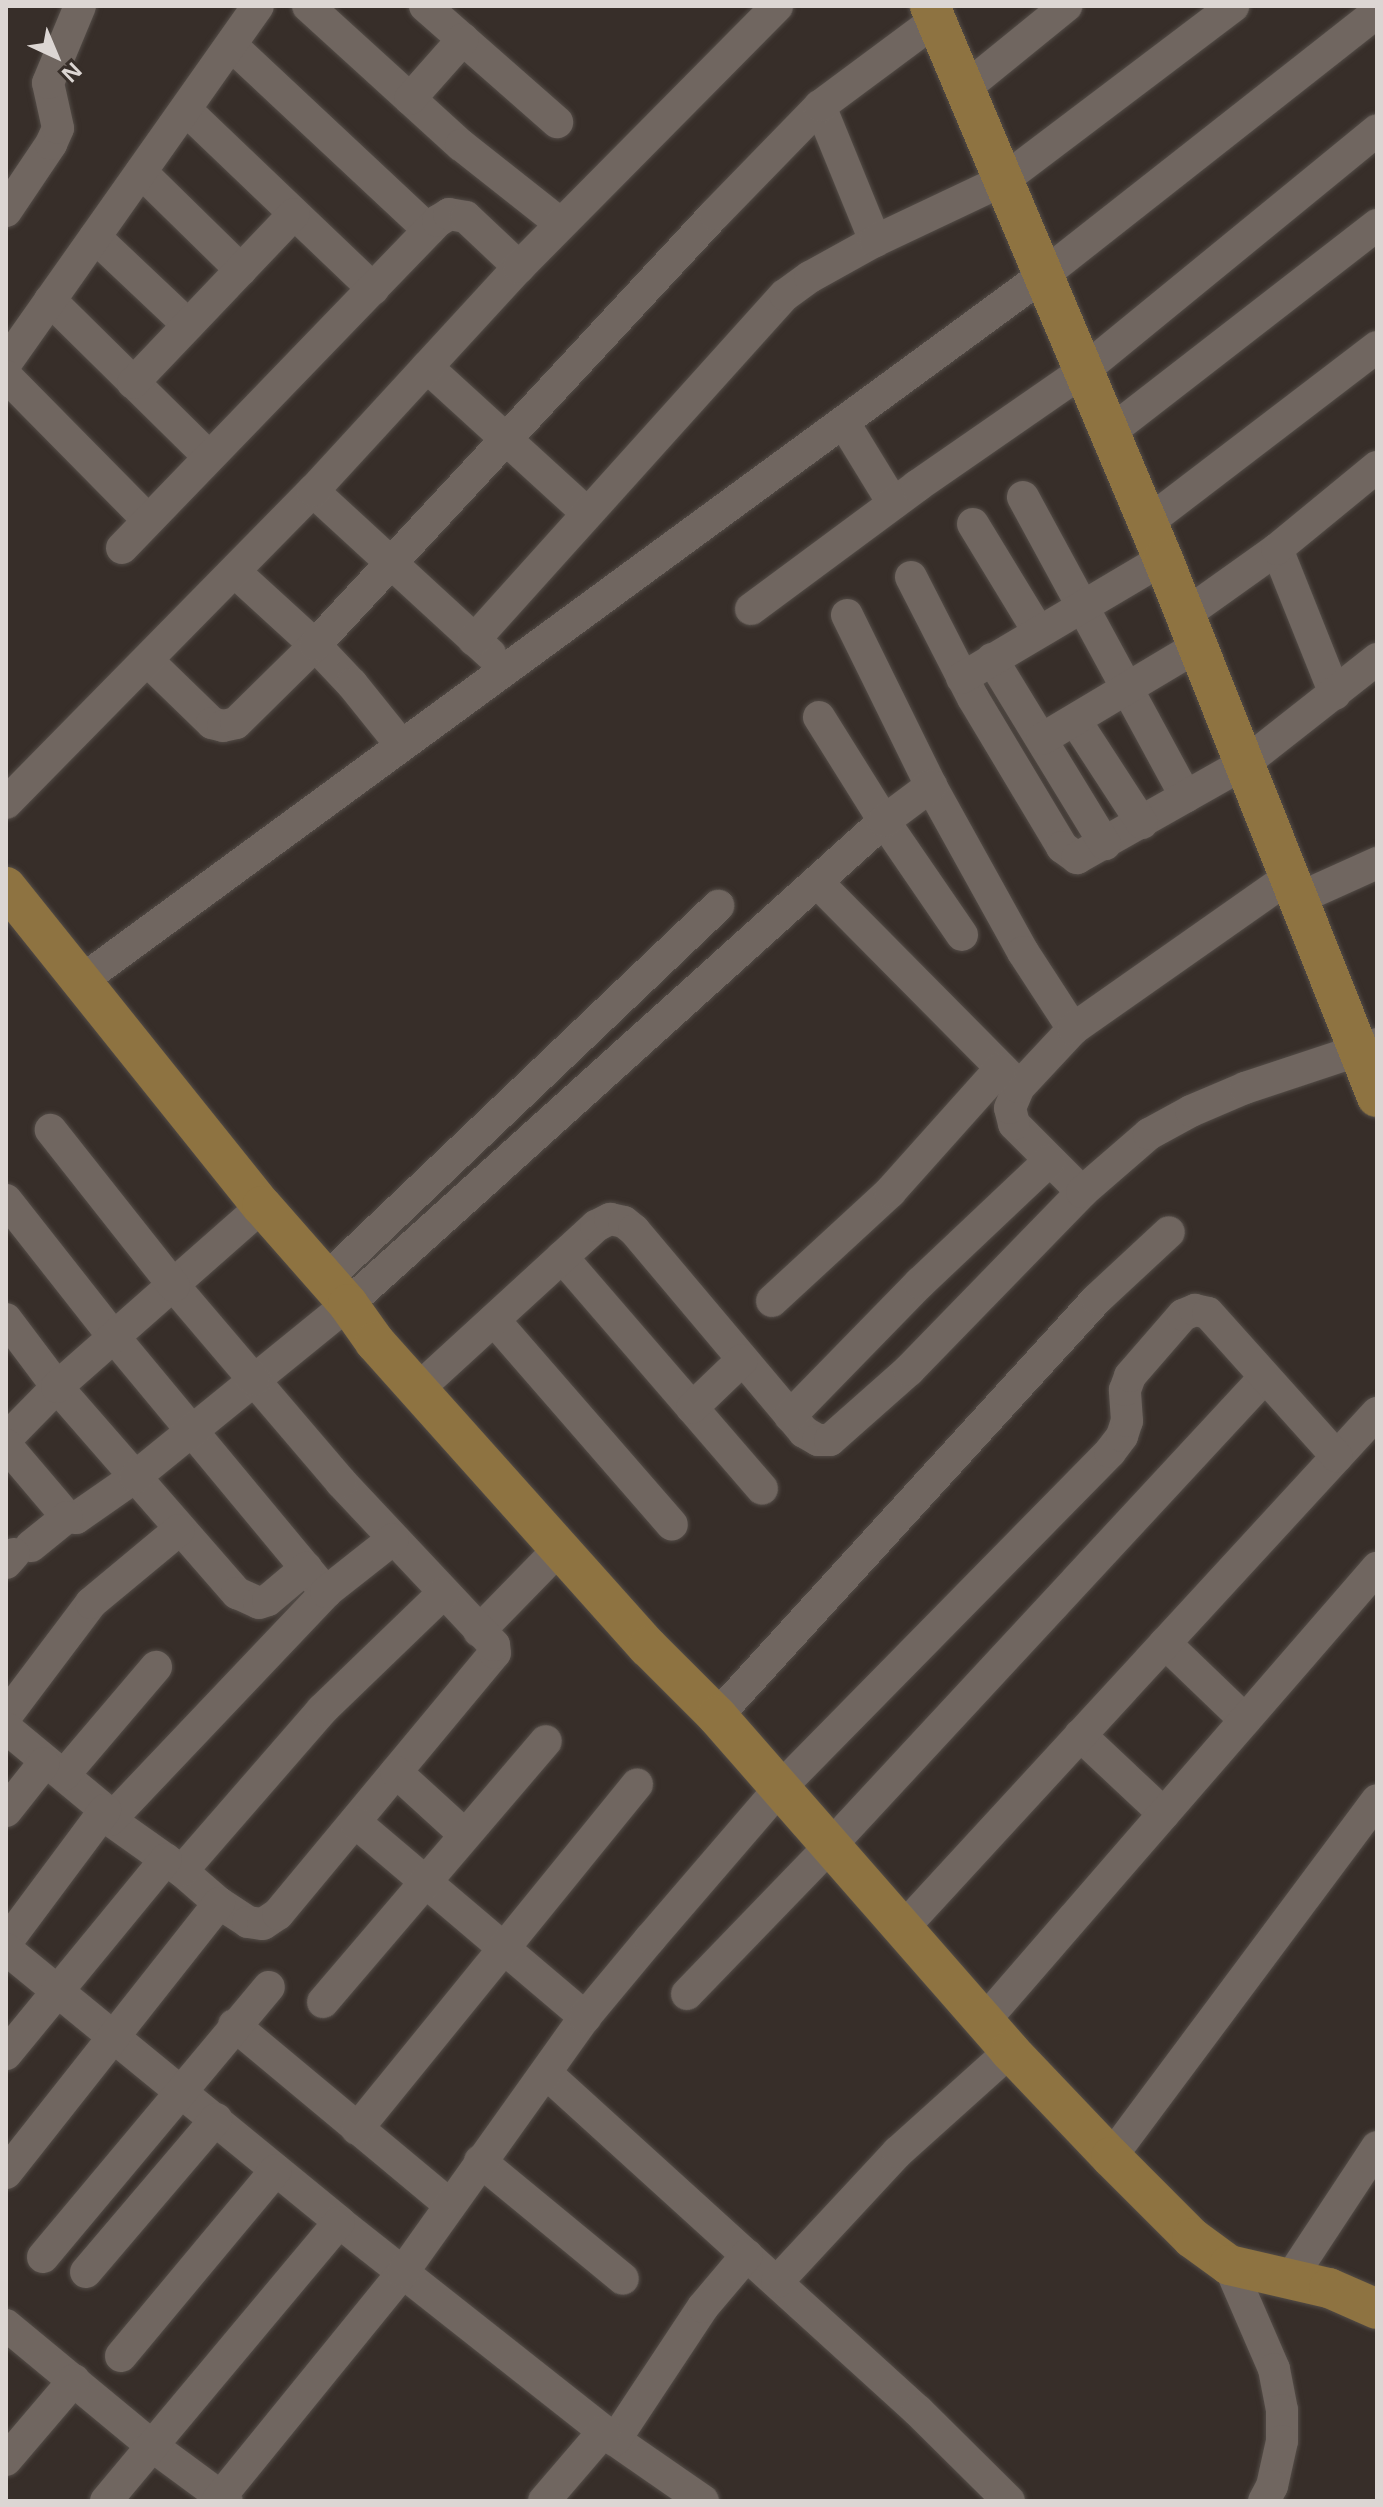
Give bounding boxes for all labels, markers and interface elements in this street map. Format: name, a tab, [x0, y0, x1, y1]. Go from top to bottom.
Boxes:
north arrow	[16, 16, 96, 96]
text: N	[56, 56, 90, 90]

